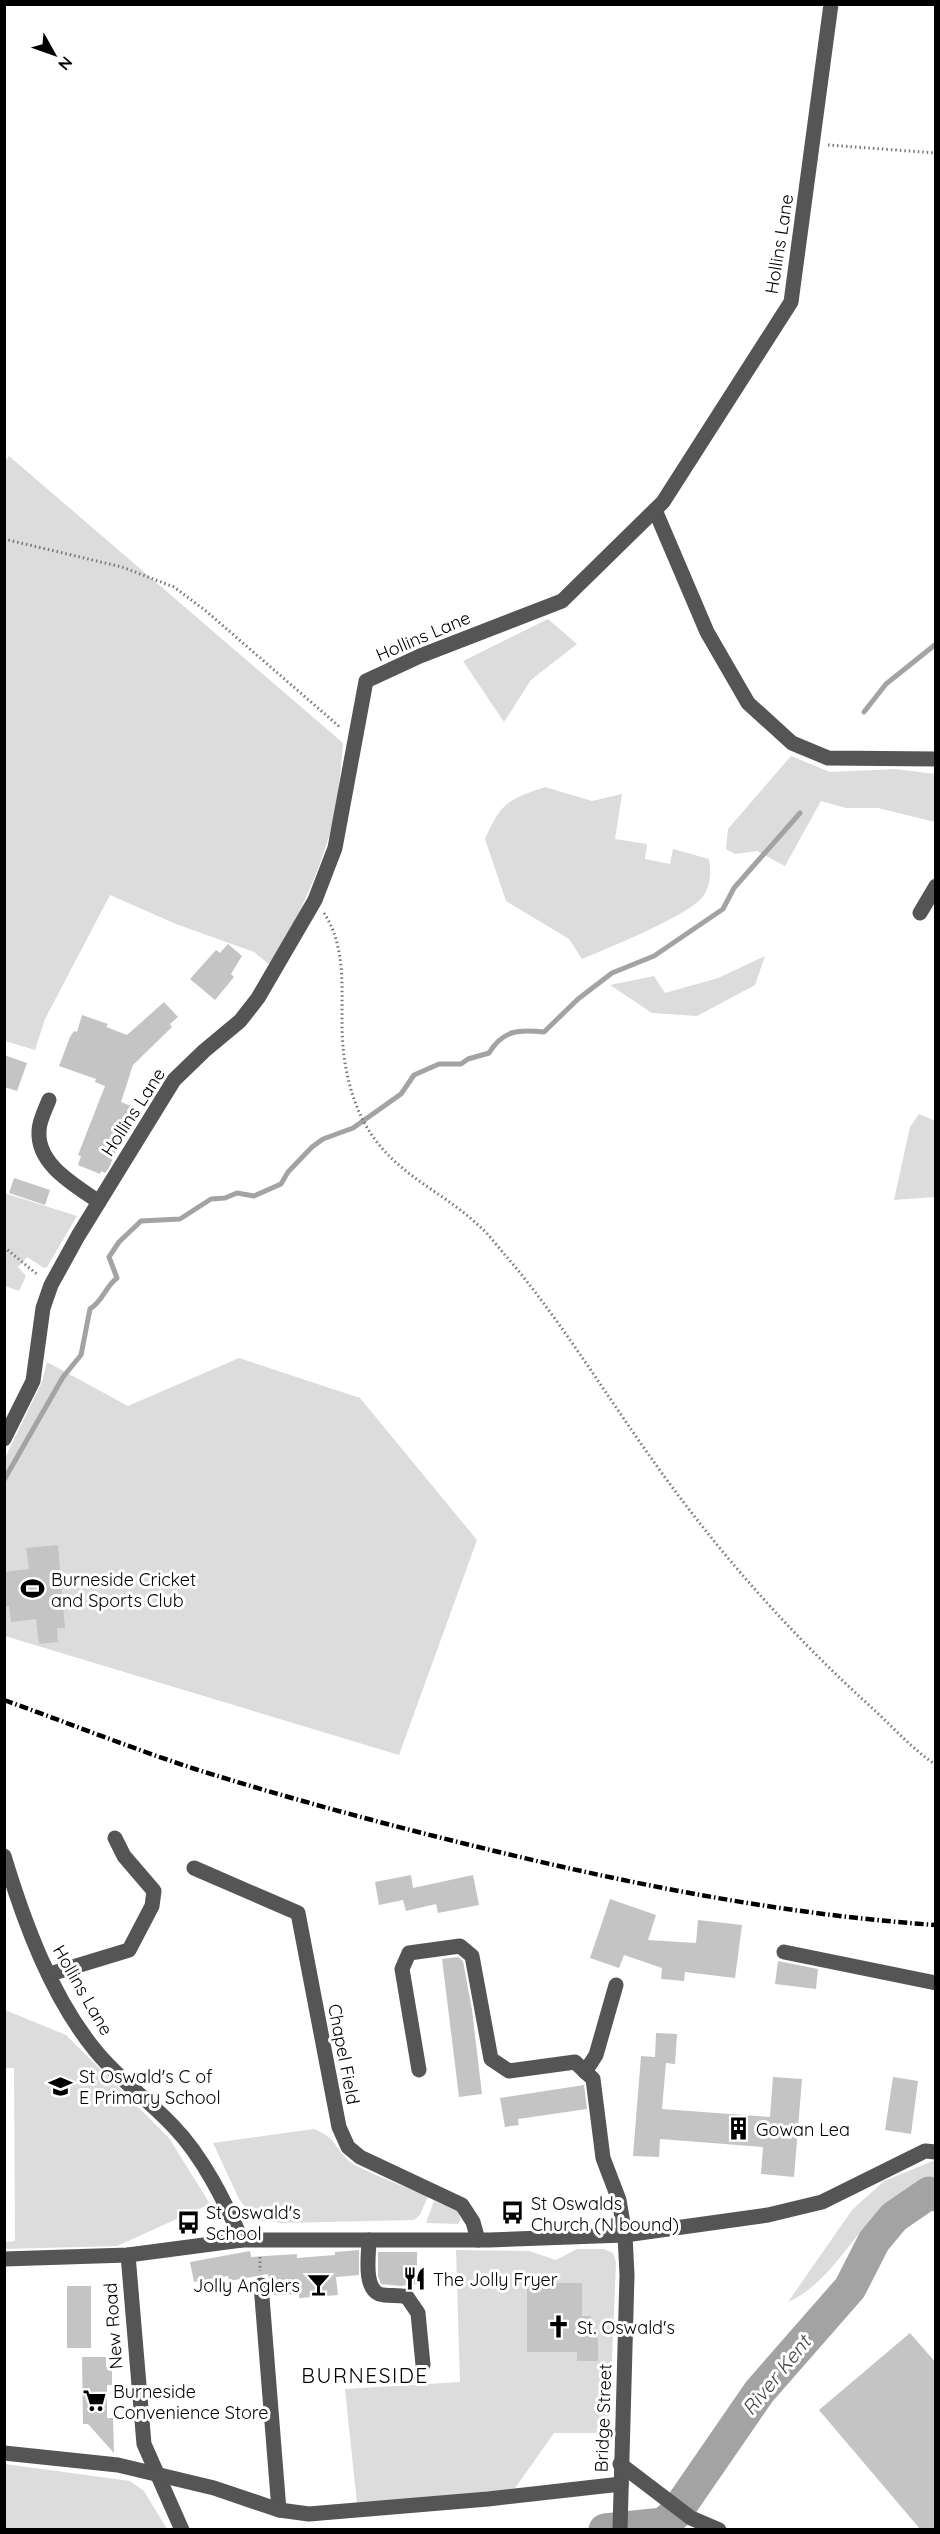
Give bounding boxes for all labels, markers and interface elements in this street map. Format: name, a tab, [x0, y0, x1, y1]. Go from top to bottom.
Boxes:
north arrow	[24, 24, 84, 84]
text: N	[54, 53, 77, 75]
street label: Hollins Lane	[760, 192, 798, 296]
street label: Hollins Lane	[372, 606, 474, 666]
street label: Hollins Lane	[96, 1063, 170, 1161]
place label: Burneside Cricket and Sports Club	[51, 1568, 196, 1612]
sports icon: Burneside Cricket and Sports Club	[20, 1576, 46, 1602]
street label: Hollins Lane	[48, 1941, 118, 2039]
street label: Chapel Field	[323, 2002, 365, 2106]
place label: St Oswald's C of E Primary School	[79, 2065, 221, 2109]
school or university icon: St Oswald's C of E Primary School	[48, 2073, 74, 2099]
building icon: Gowan Lea	[725, 2116, 751, 2142]
place label: Gowan Lea	[756, 2118, 850, 2141]
place label: St Oswalds Church (N bound)	[531, 2192, 679, 2236]
bus stop icon: St Oswalds Church (N bound)	[500, 2200, 526, 2226]
place label: St Oswald's School	[206, 2201, 301, 2245]
bus stop icon: St Oswald's School	[175, 2209, 201, 2235]
restaurant icon: The Jolly Fryer	[402, 2266, 428, 2292]
place label: The Jolly Fryer	[433, 2268, 558, 2291]
bar icon: Jolly Anglers	[305, 2272, 331, 2298]
place label: Jolly Anglers	[193, 2274, 300, 2297]
street label: New Road	[99, 2282, 127, 2370]
church icon: St. Oswald's	[546, 2314, 572, 2340]
place label: St. Oswald's	[577, 2316, 675, 2339]
water label: River Kent	[736, 2328, 817, 2420]
district label: BURNESIDE	[301, 2362, 429, 2388]
street label: Bridge Street	[590, 2363, 616, 2473]
place label: Burneside Convenience Store	[113, 2380, 268, 2424]
supermarket icon: Burneside Convenience Store	[82, 2388, 108, 2414]

